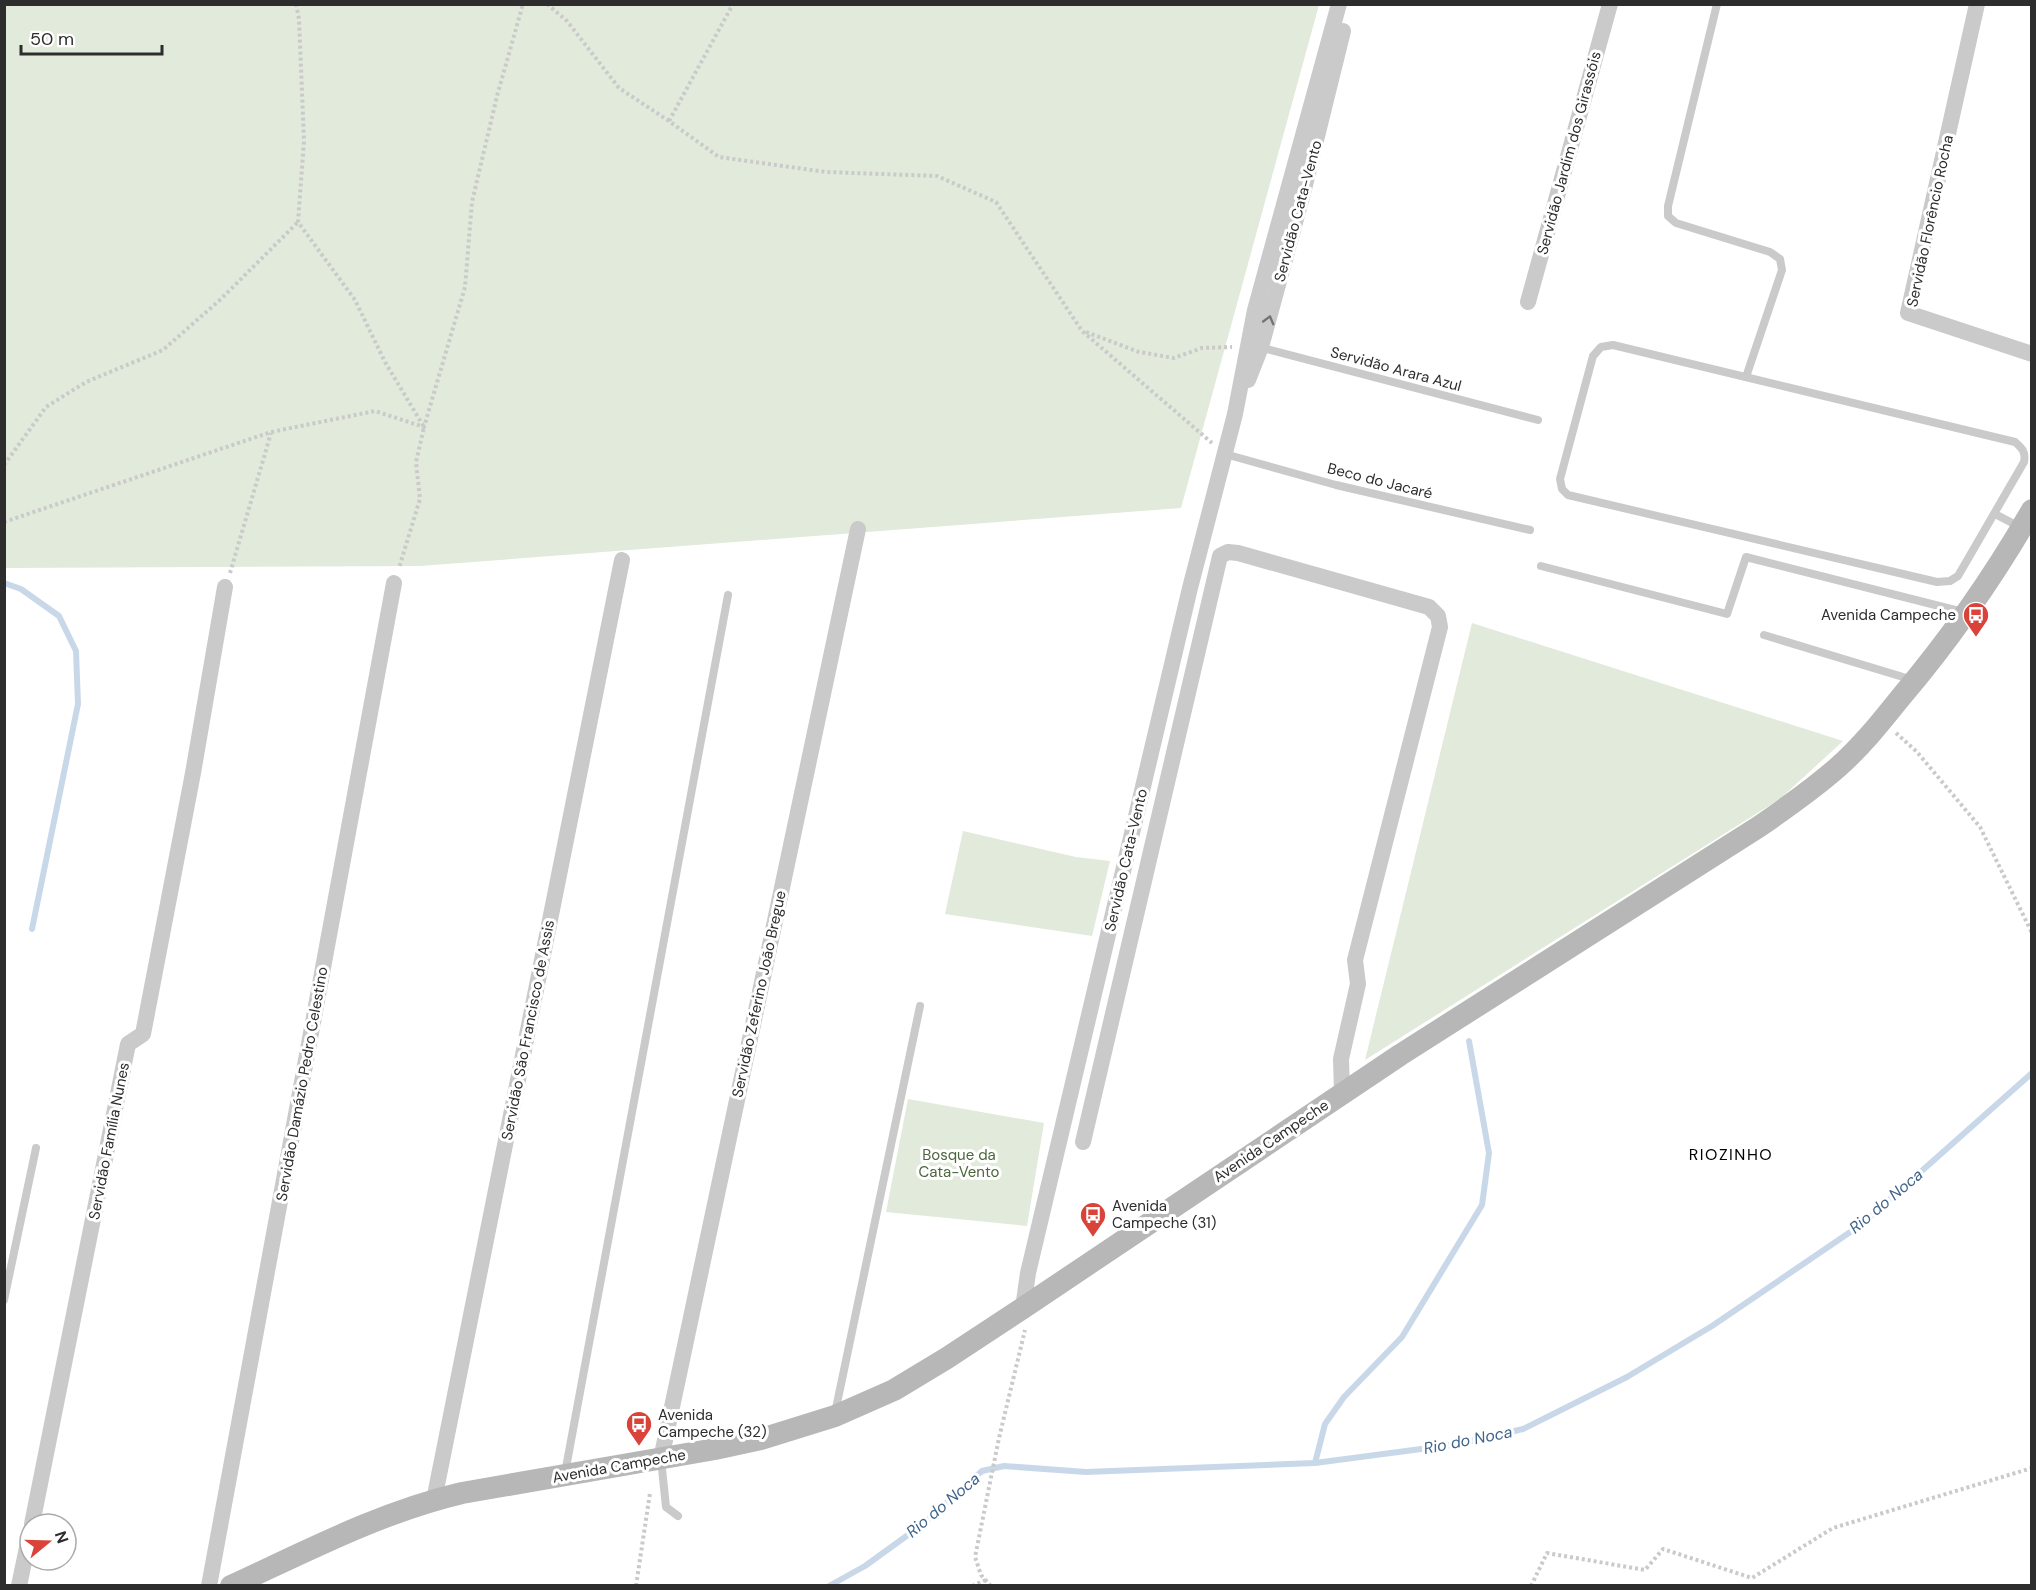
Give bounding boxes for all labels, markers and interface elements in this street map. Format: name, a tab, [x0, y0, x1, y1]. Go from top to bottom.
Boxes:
scale bar	[21, 18, 162, 56]
text: 50 m	[30, 27, 74, 51]
street label: Servidão Jardim dos Girassóis	[1532, 49, 1606, 257]
street label: Servidão Florêncio Rocha	[1902, 133, 1958, 309]
street label: Servidão Cata-Vento	[1269, 138, 1327, 284]
one-way arrow	[1261, 315, 1274, 325]
street label: Servidão Arara Azul	[1328, 342, 1464, 396]
street label: Beco do Jacaré	[1325, 458, 1435, 504]
bus stop icon: Avenida Campeche	[1961, 600, 1991, 638]
place label: Avenida Campeche	[1821, 605, 1956, 625]
street label: Servidão Cata-Vento	[1100, 787, 1152, 933]
street label: Servidão Zeferino João Bregue	[727, 889, 791, 1099]
street label: Servidão São Francisco de Assis	[497, 918, 559, 1142]
street label: Servidão Damázio Pedro Celestino	[272, 965, 333, 1203]
street label: Servidão Família Nunes	[84, 1061, 134, 1221]
street label: Avenida Campeche	[1209, 1095, 1333, 1187]
district label: RIOZINHO	[1689, 1144, 1773, 1165]
park label: Bosque da Cata-Vento	[918, 1145, 1000, 1182]
water label: Rio do Noca	[1845, 1164, 1927, 1238]
place label: Avenida Campeche (31)	[1112, 1196, 1216, 1233]
bus stop icon: Avenida Campeche (31)	[1078, 1200, 1108, 1238]
place label: Avenida Campeche (32)	[658, 1405, 767, 1442]
bus stop icon: Avenida Campeche (32)	[624, 1409, 654, 1447]
water label: Rio do Noca	[1422, 1421, 1514, 1459]
street label: Avenida Campeche	[551, 1444, 687, 1488]
water label: Rio do Noca	[902, 1468, 984, 1542]
north arrow	[18, 1512, 78, 1572]
text: N	[50, 1528, 74, 1546]

